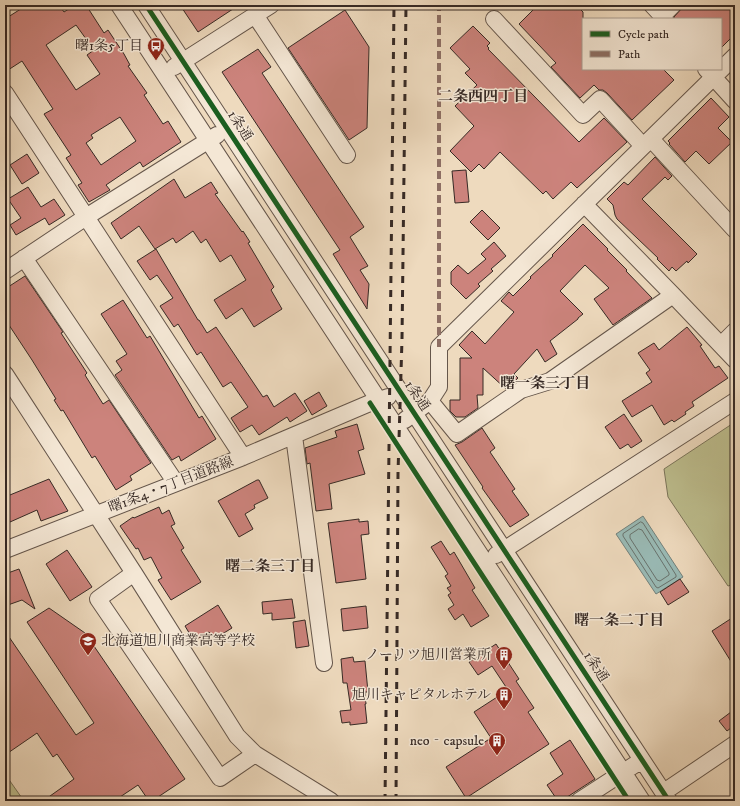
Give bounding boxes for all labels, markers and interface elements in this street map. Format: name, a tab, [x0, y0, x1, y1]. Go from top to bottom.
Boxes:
legend	[582, 18, 722, 70]
text: Cycle path	[618, 27, 670, 42]
bus stop icon: 曙1条5丁目	[146, 36, 166, 61]
place label: 曙1条5丁目	[75, 37, 143, 55]
text: Path	[618, 47, 641, 62]
district label: 二条西四丁目	[438, 87, 528, 106]
street label: 1条通	[223, 107, 257, 145]
district label: 曙一条三丁目	[500, 374, 590, 393]
street label: 1条通	[400, 377, 434, 415]
street label: 曙1条4・7丁目道路線	[106, 453, 236, 517]
district label: 曙二条三丁目	[225, 557, 315, 576]
district label: 曙一条二丁目	[574, 611, 664, 630]
school or university icon: 北海道旭川商業高等学校	[78, 631, 98, 656]
place label: 北海道旭川商業高等学校	[101, 632, 255, 650]
building icon: ノーリツ旭川営業所	[494, 645, 514, 670]
place label: ノーリツ旭川営業所	[365, 646, 491, 664]
street label: 1条通	[579, 648, 613, 686]
building icon: 旭川キャピタルホテル	[494, 685, 514, 710]
place label: 旭川キャピタルホテル	[352, 686, 491, 704]
building icon: neo‐capsule	[487, 731, 507, 756]
place label: neo‐capsule	[410, 732, 484, 750]

